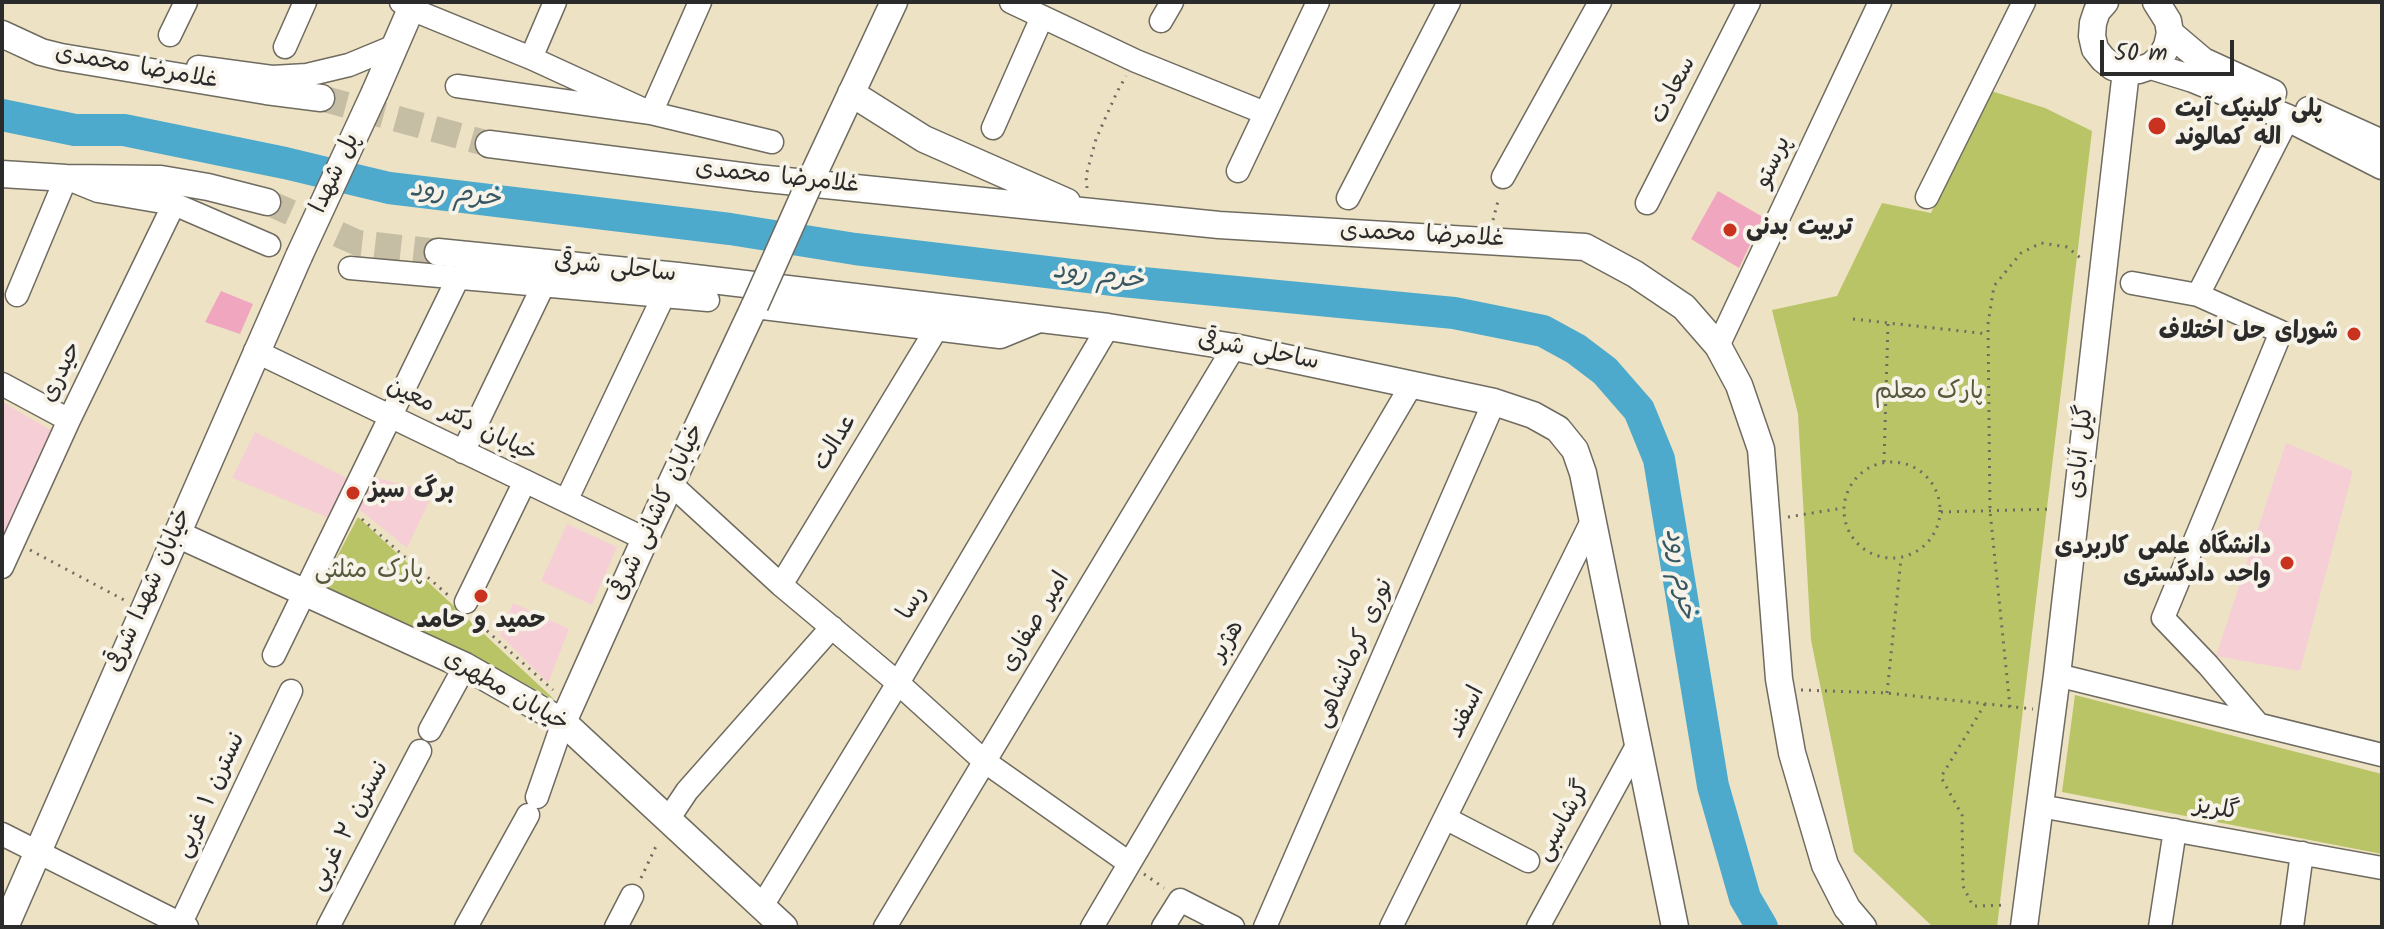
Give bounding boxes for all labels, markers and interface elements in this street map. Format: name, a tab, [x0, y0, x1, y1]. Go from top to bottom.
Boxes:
scale bar	[2104, 24, 2238, 74]
text: 50 m	[2114, 34, 2168, 73]
street label: غلامرضا محمدی	[52, 41, 220, 97]
street label: سعادت	[1646, 53, 1704, 129]
place label: پلی کلینیک آیت اله کمالوند	[2175, 98, 2322, 154]
marker: پلی کلینیک آیت اله کمالوند	[2146, 115, 2168, 137]
street label: پل شهدا	[306, 130, 368, 218]
street label: پرستو	[1751, 132, 1799, 194]
street label: غلامرضا محمدی	[694, 156, 860, 202]
water label: خرم رود	[408, 175, 502, 217]
place label: تربیت بدنی	[1746, 216, 1852, 244]
street label: غلامرضا محمدی	[1339, 218, 1505, 256]
marker: تربیت بدنی	[1721, 221, 1739, 239]
street label: ساحلی شرقی	[553, 249, 677, 291]
water label: خرم رود	[1051, 257, 1145, 299]
place label: شورای حل اختلاف	[2159, 320, 2338, 348]
marker: شورای حل اختلاف	[2345, 325, 2363, 343]
street label: ساحلی شرقی	[1195, 327, 1321, 379]
street label: حیدری	[36, 338, 90, 408]
street label: خیابان دکتر معین	[381, 373, 541, 471]
park label: پارک معلم	[1875, 380, 1983, 408]
street label: گیل آبادی	[2064, 404, 2102, 500]
street label: عدالت	[809, 409, 865, 477]
street label: خیابان کاشانی شرقی	[605, 420, 713, 606]
place label: برگ سبز	[369, 479, 454, 507]
marker: برگ سبز	[344, 484, 362, 502]
street label: خیابان شهدا شرقی	[102, 505, 200, 677]
water label: خرم رود	[1655, 527, 1701, 621]
place label: دانشگاه علمی کاربردی واحد دادگستری	[2055, 535, 2271, 591]
marker: دانشگاه علمی کاربردی واحد دادگستری	[2278, 554, 2296, 572]
park label: پارک مثلثی	[315, 559, 423, 587]
street label: امیر صفاری	[996, 568, 1078, 678]
street label: نوری کرمانشاهی	[1310, 575, 1402, 733]
street label: رسا	[893, 582, 935, 626]
marker: حمید و حامد	[472, 587, 490, 605]
place label: حمید و حامد	[417, 609, 545, 637]
street label: هژبر	[1206, 616, 1252, 668]
street label: خیابان مطهری	[437, 646, 573, 740]
street label: اسفند	[1443, 682, 1493, 744]
street label: نسترن ۱ غربی	[170, 729, 254, 863]
street label: نسترن ۲ غربی	[305, 757, 397, 897]
street label: گرشاسبی	[1531, 777, 1599, 867]
street label: گلریز	[2191, 793, 2241, 829]

